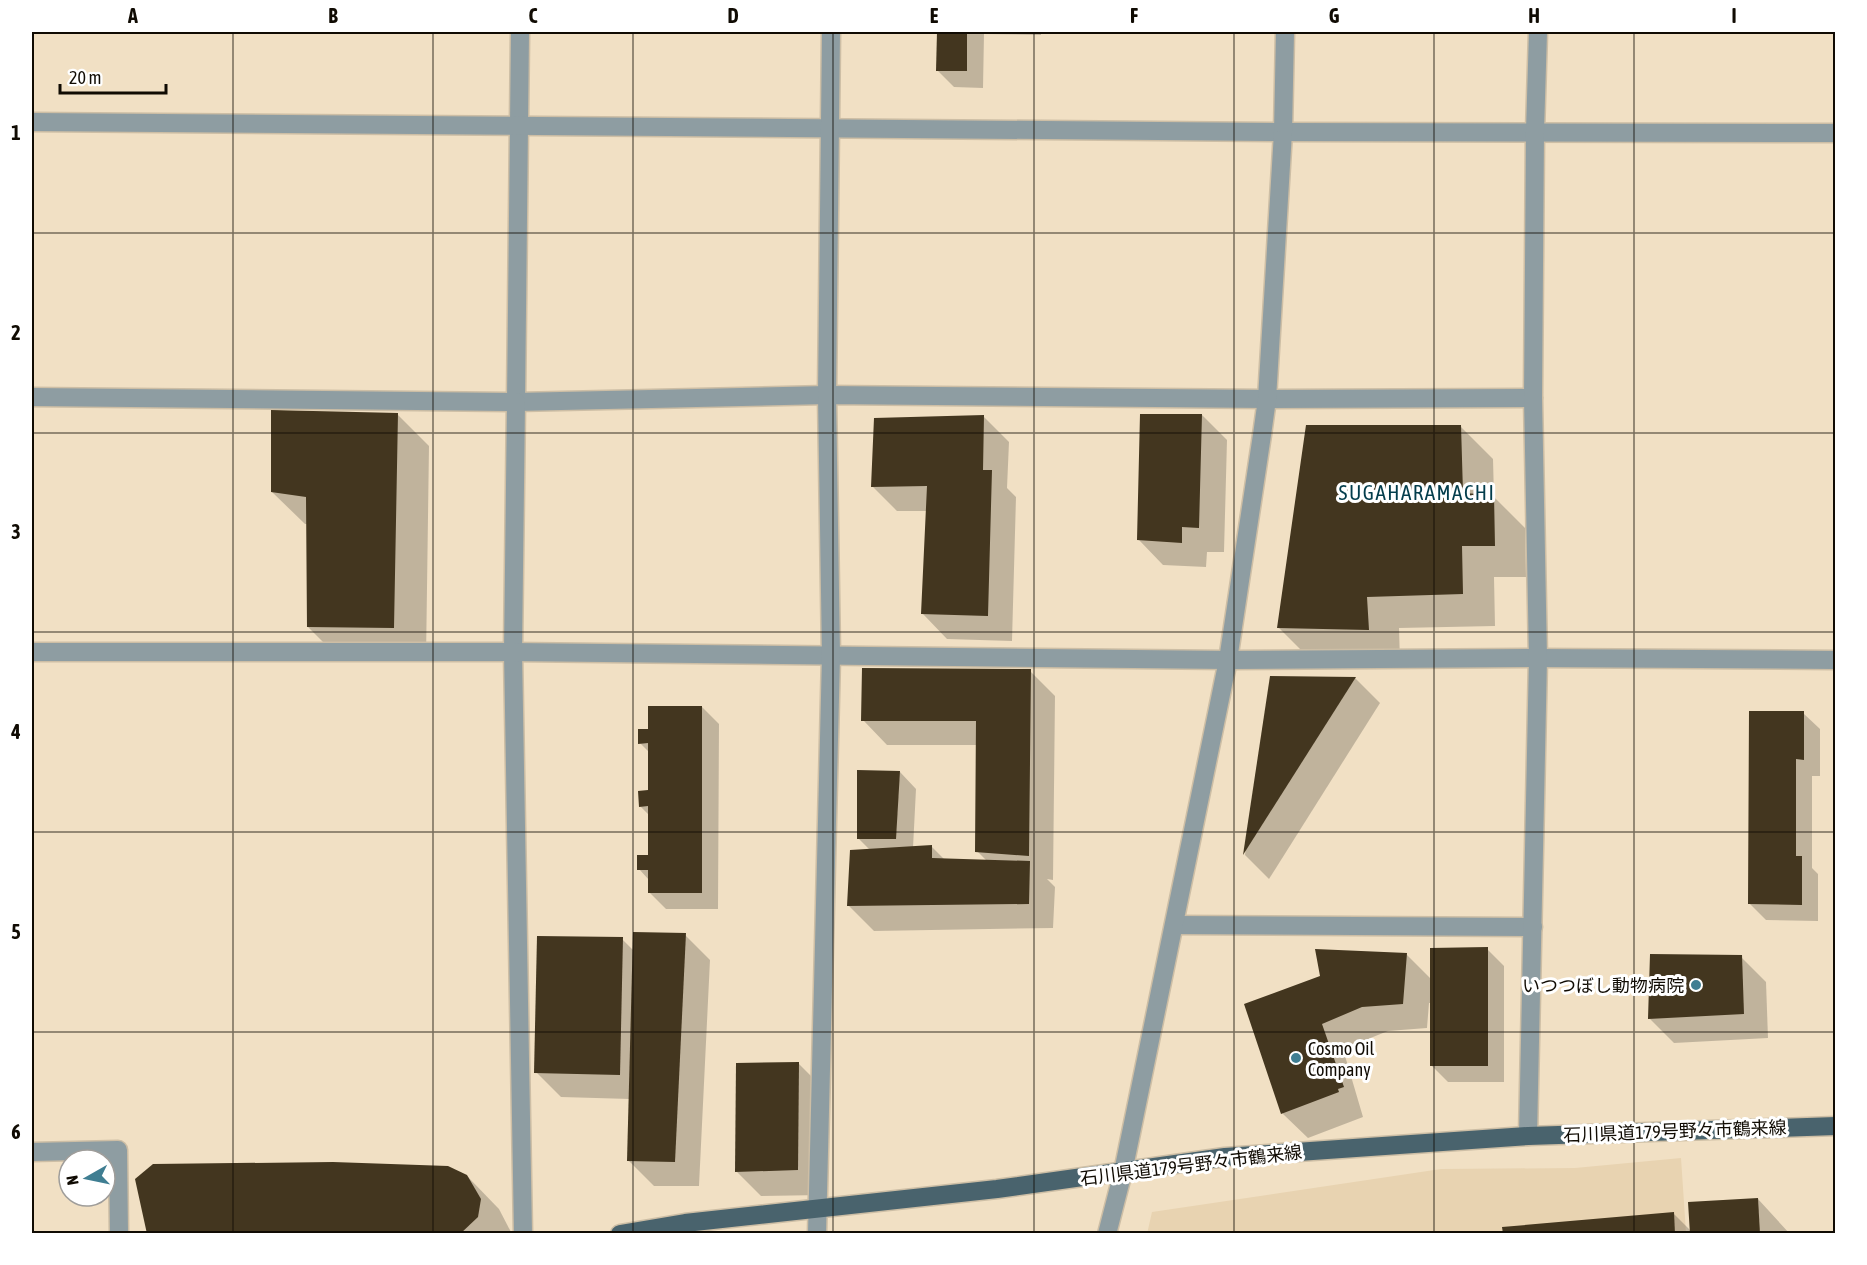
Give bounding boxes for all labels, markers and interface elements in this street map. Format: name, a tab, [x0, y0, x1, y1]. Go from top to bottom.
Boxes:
text: A	[127, 4, 138, 27]
text: B	[328, 4, 338, 27]
text: C	[529, 4, 538, 27]
text: D	[727, 4, 739, 27]
text: E	[930, 4, 939, 27]
text: F	[1130, 4, 1138, 27]
text: G	[1329, 4, 1340, 27]
text: H	[1528, 4, 1540, 27]
text: I	[1731, 4, 1737, 27]
scale bar	[60, 57, 166, 95]
text: 20 m	[69, 67, 101, 88]
text: 1	[11, 121, 21, 144]
text: 2	[11, 321, 21, 344]
district label: SUGAHARAMACHI	[1339, 480, 1495, 504]
text: 3	[11, 520, 21, 543]
text: 4	[10, 720, 21, 743]
text: 5	[11, 920, 21, 943]
place label: いつつぼし動物病院	[1522, 975, 1684, 996]
marker: いつつぼし動物病院	[1689, 978, 1703, 992]
place label: Cosmo Oil Company	[1308, 1038, 1374, 1080]
marker: Cosmo Oil Company	[1289, 1051, 1303, 1065]
street label: 石川県道179号野々市鶴来線	[1563, 1117, 1787, 1145]
text: 6	[11, 1120, 21, 1143]
street label: 石川県道179号野々市鶴来線	[1079, 1141, 1303, 1189]
north arrow	[57, 1148, 117, 1208]
text: N	[63, 1174, 82, 1186]

